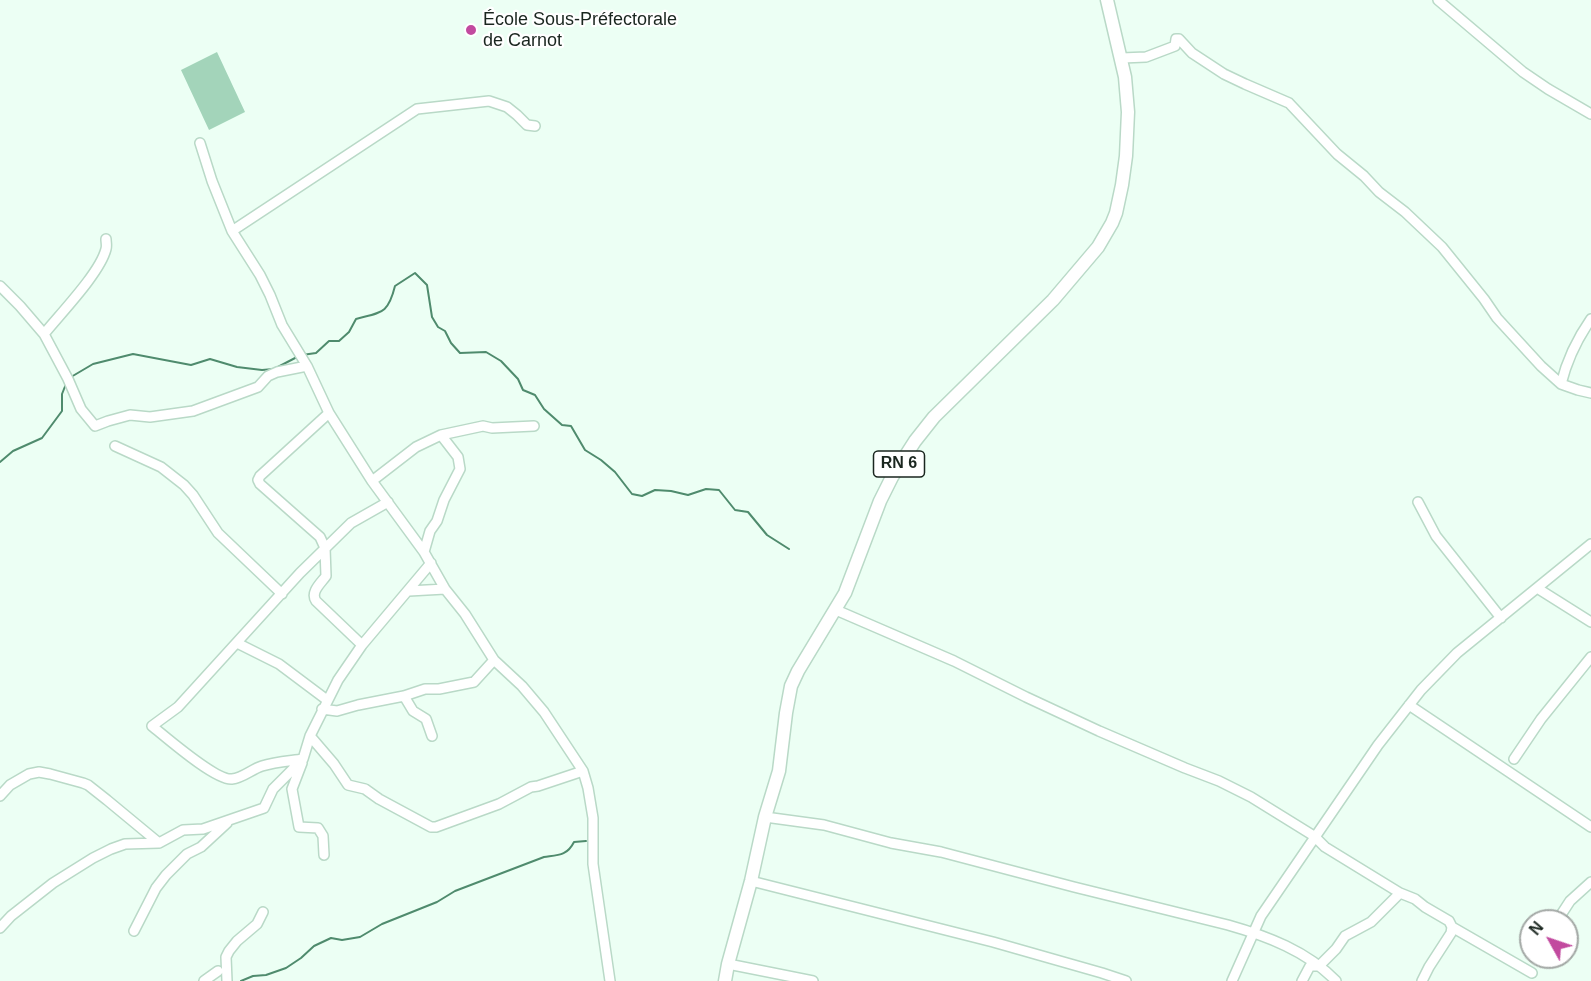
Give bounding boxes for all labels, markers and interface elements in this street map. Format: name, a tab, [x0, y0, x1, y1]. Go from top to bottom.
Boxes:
place label: École Sous-Préfectorale de Carnot	[483, 9, 677, 52]
marker: École Sous-Préfectorale de Carnot	[464, 23, 478, 37]
road number: RN 6	[874, 451, 924, 477]
north arrow	[1519, 909, 1579, 969]
text: N	[1526, 919, 1547, 938]

